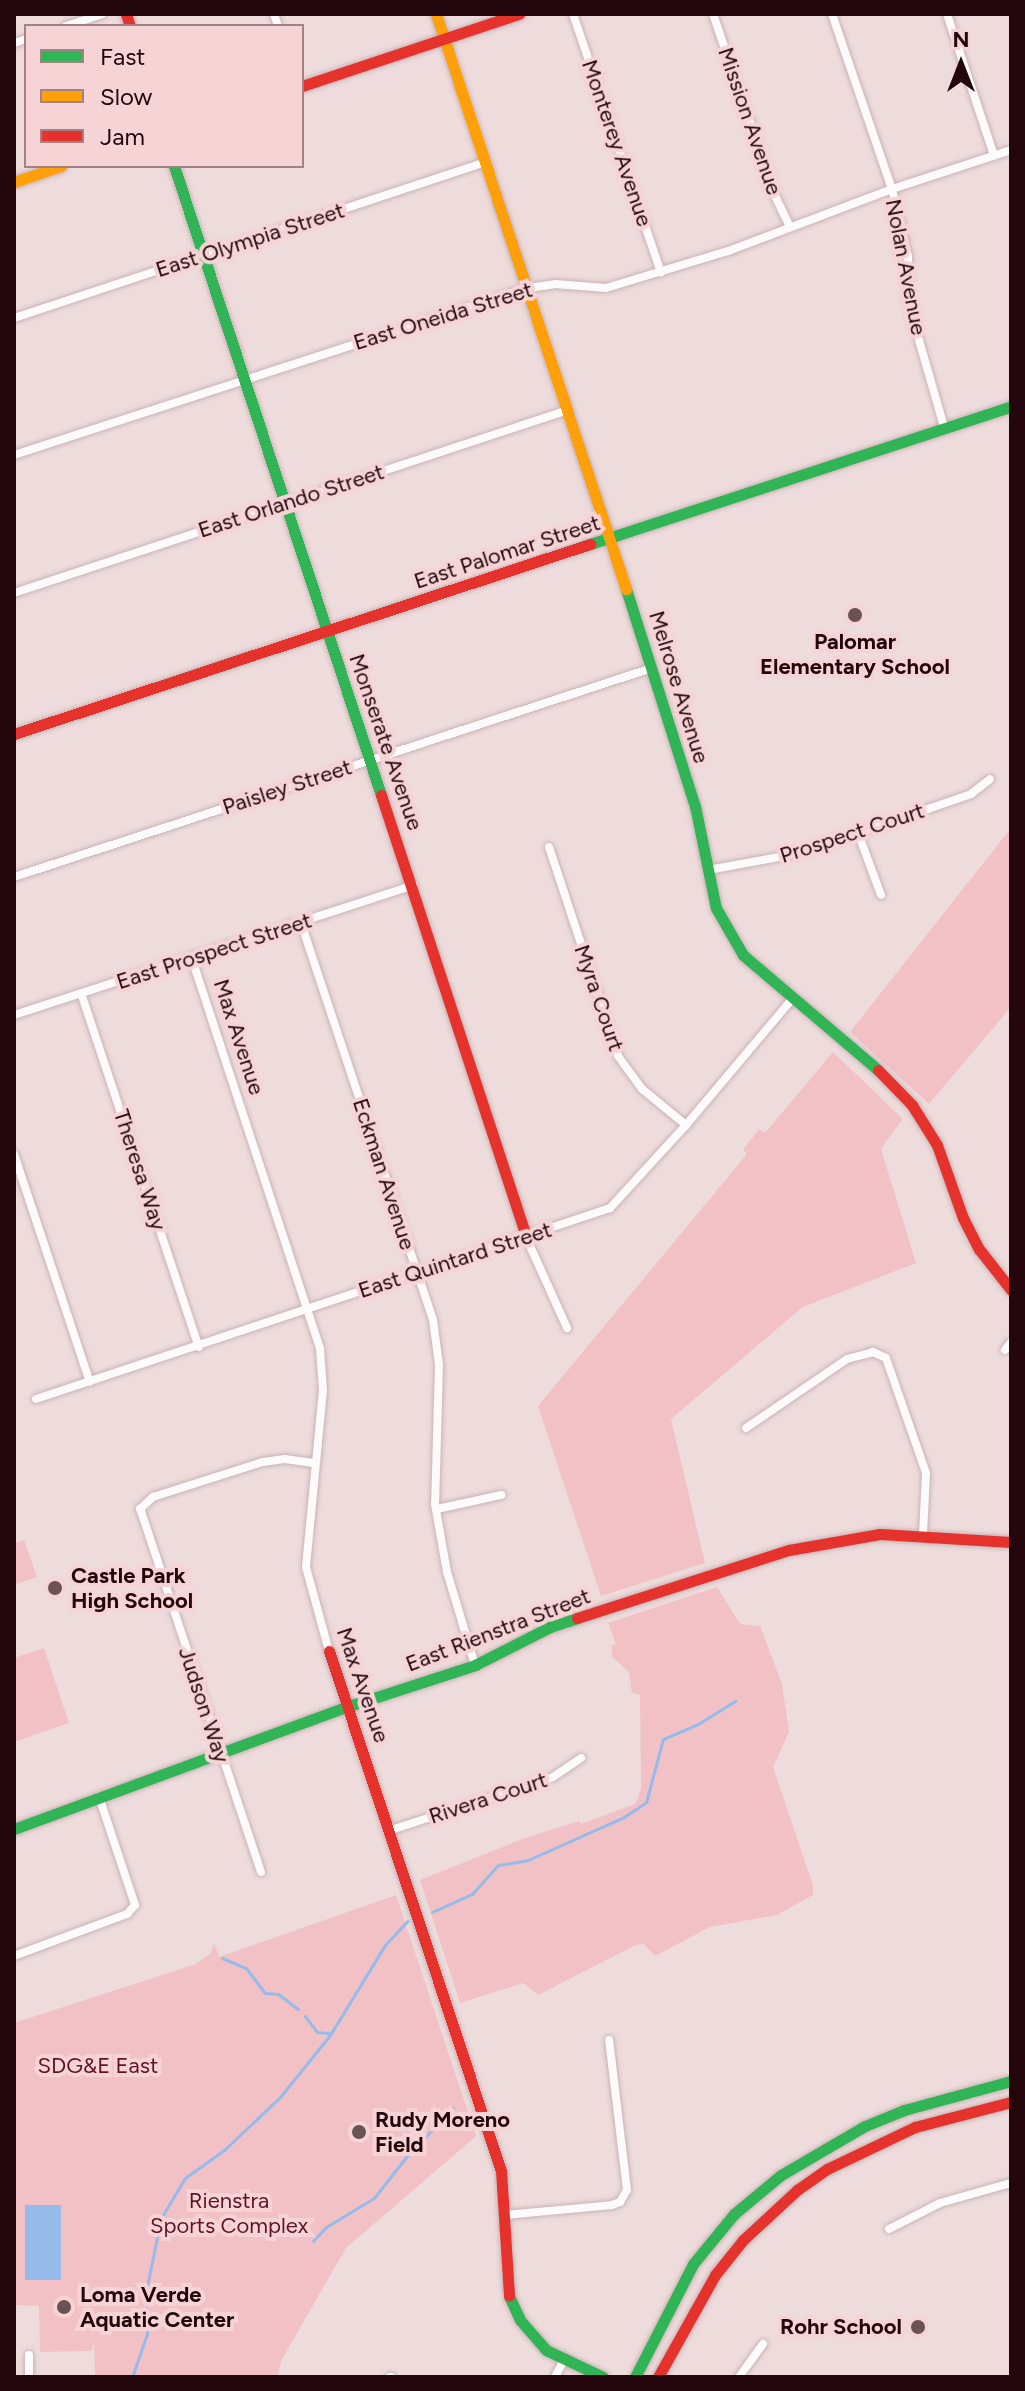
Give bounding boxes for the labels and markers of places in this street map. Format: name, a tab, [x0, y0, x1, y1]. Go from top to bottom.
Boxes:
marker: Palomar Elementary School	[846, 606, 864, 624]
place label: Palomar Elementary School	[760, 628, 950, 680]
place label: Castle Park High School	[71, 1562, 193, 1614]
marker: Castle Park High School	[46, 1579, 64, 1597]
place label: Rudy Moreno Field	[375, 2106, 510, 2158]
marker: Rudy Moreno Field	[350, 2123, 368, 2141]
place label: Loma Verde Aquatic Center	[80, 2281, 234, 2332]
marker: Loma Verde Aquatic Center	[55, 2298, 73, 2316]
place label: Rohr School	[780, 2314, 902, 2340]
marker: Rohr School	[909, 2318, 927, 2336]

